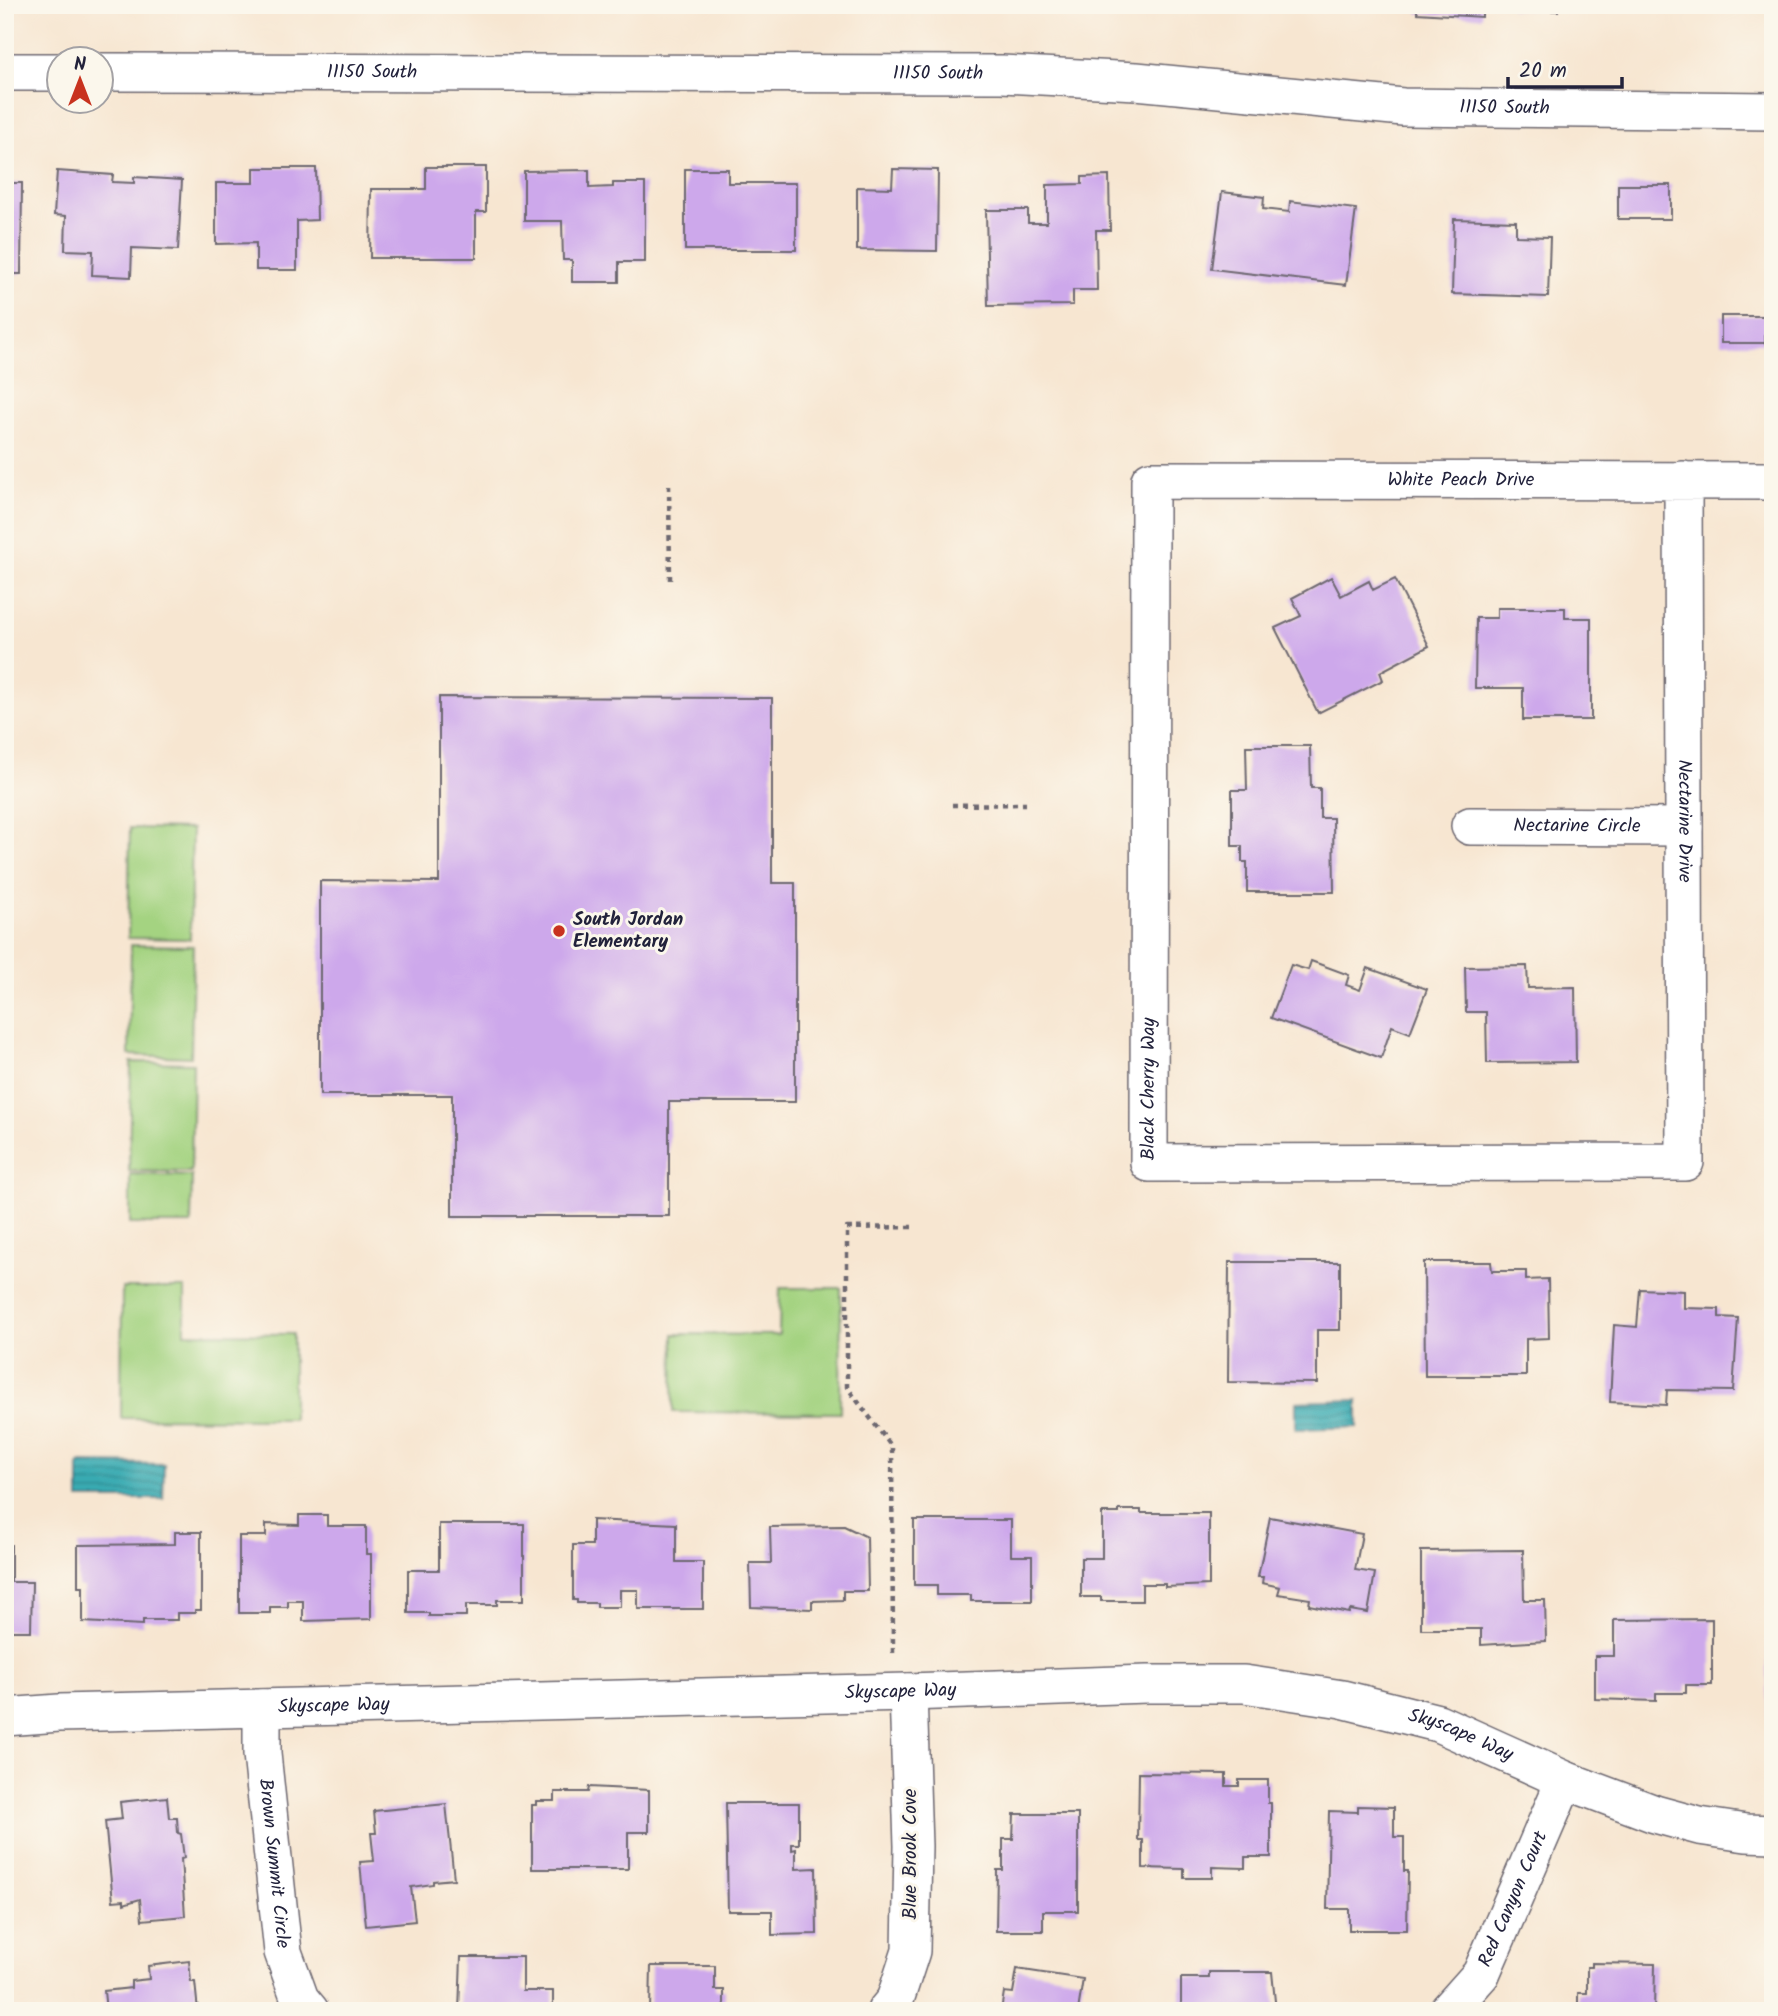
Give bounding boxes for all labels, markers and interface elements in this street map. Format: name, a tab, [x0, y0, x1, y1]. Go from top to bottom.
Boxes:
north arrow	[46, 46, 116, 116]
scale bar	[1508, 46, 1622, 90]
text: N	[74, 50, 86, 80]
text: 20 m	[1519, 55, 1567, 88]
street label: 11150 South	[327, 57, 417, 88]
street label: 11150 South	[893, 59, 983, 89]
street label: 11150 South	[1459, 93, 1550, 124]
street label: White Peach Drive	[1388, 465, 1535, 496]
street label: Nectarine Drive	[1669, 759, 1699, 883]
street label: Nectarine Circle	[1513, 811, 1641, 842]
place label: South Jordan Elementary	[573, 905, 683, 957]
marker: South Jordan Elementary	[551, 923, 567, 939]
street label: Black Cherry Way	[1134, 1017, 1164, 1160]
street label: Skyscape Way	[845, 1675, 958, 1709]
street label: Skyscape Way	[278, 1690, 391, 1723]
street label: Skyscape Way	[1405, 1701, 1519, 1770]
street label: Brown Summit Circle	[250, 1777, 298, 1950]
street label: Blue Brook Cove	[896, 1788, 926, 1919]
street label: Red Canyon Court	[1471, 1826, 1556, 1972]

